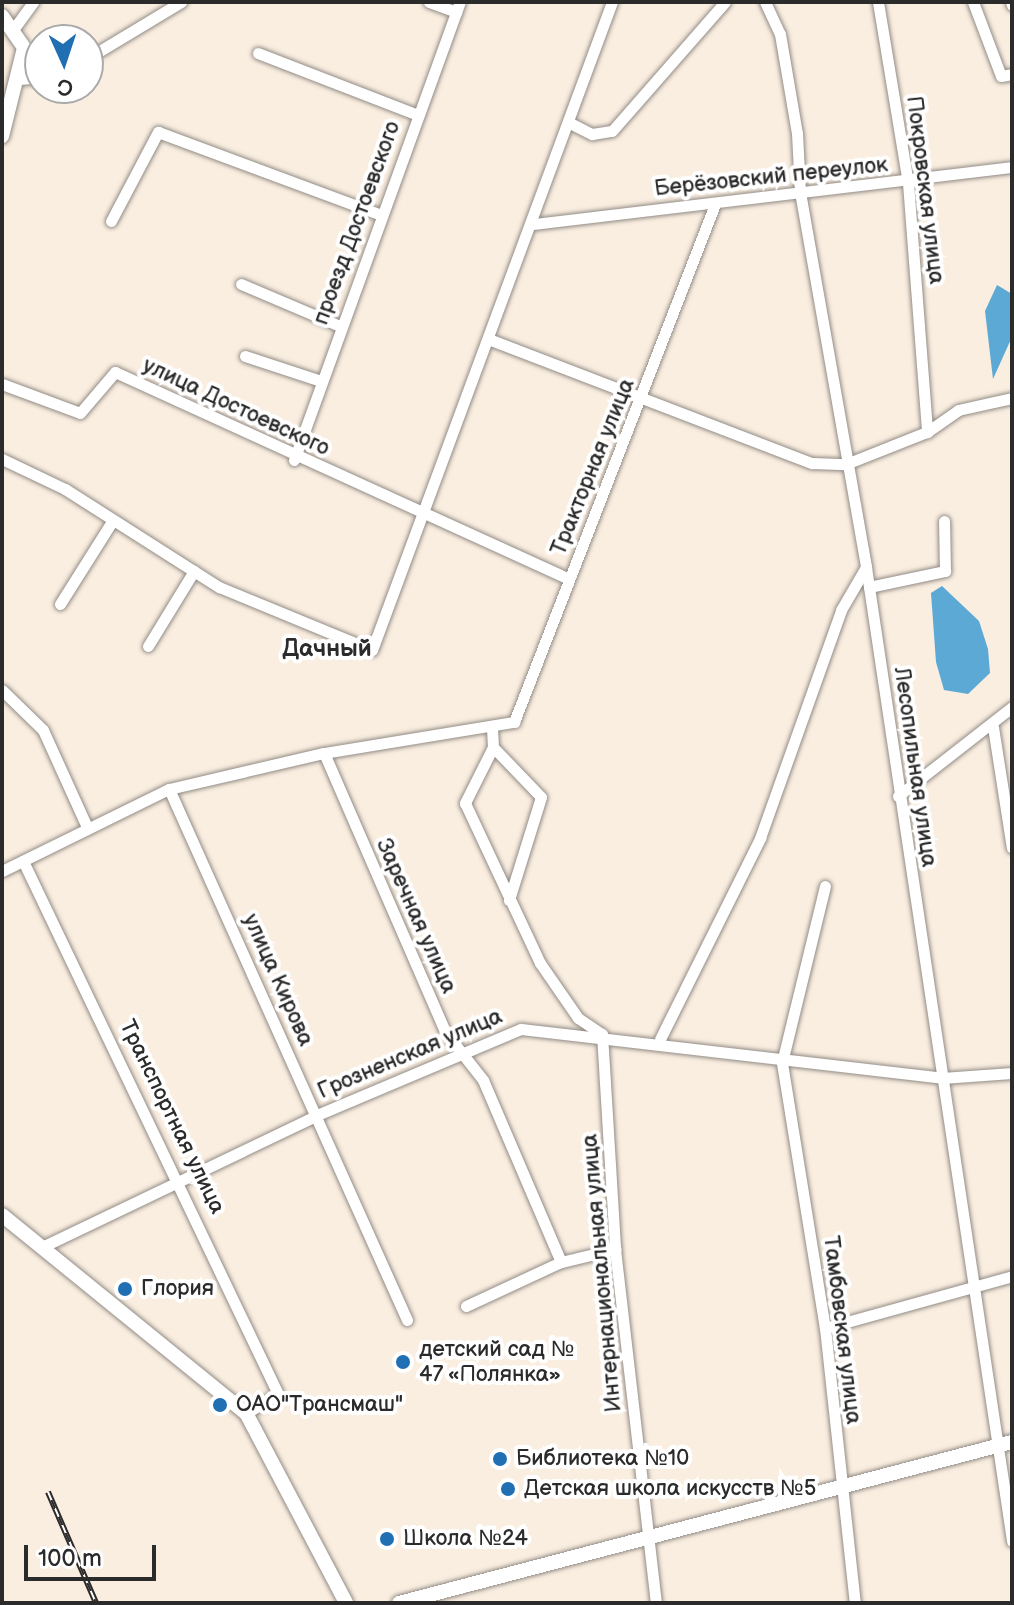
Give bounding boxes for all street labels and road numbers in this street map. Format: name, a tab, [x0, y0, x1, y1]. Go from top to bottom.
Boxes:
street label: Покровская улица	[900, 94, 950, 286]
street label: проезд Достоевского	[308, 118, 406, 328]
street label: Берёзовский переулок	[653, 152, 889, 202]
street label: улица Достоевского	[138, 352, 334, 462]
street label: Тракторная улица	[546, 375, 640, 559]
street label: Лесопильная улица	[888, 665, 942, 869]
street label: Заречная улица	[370, 835, 462, 997]
street label: улица Кирова	[237, 910, 319, 1050]
street label: Грозненская улица	[314, 1003, 506, 1105]
street label: Транспортная улица	[114, 1016, 230, 1218]
street label: Интернациональная улица	[577, 1133, 627, 1413]
street label: Тамбовская улица	[817, 1234, 867, 1426]

